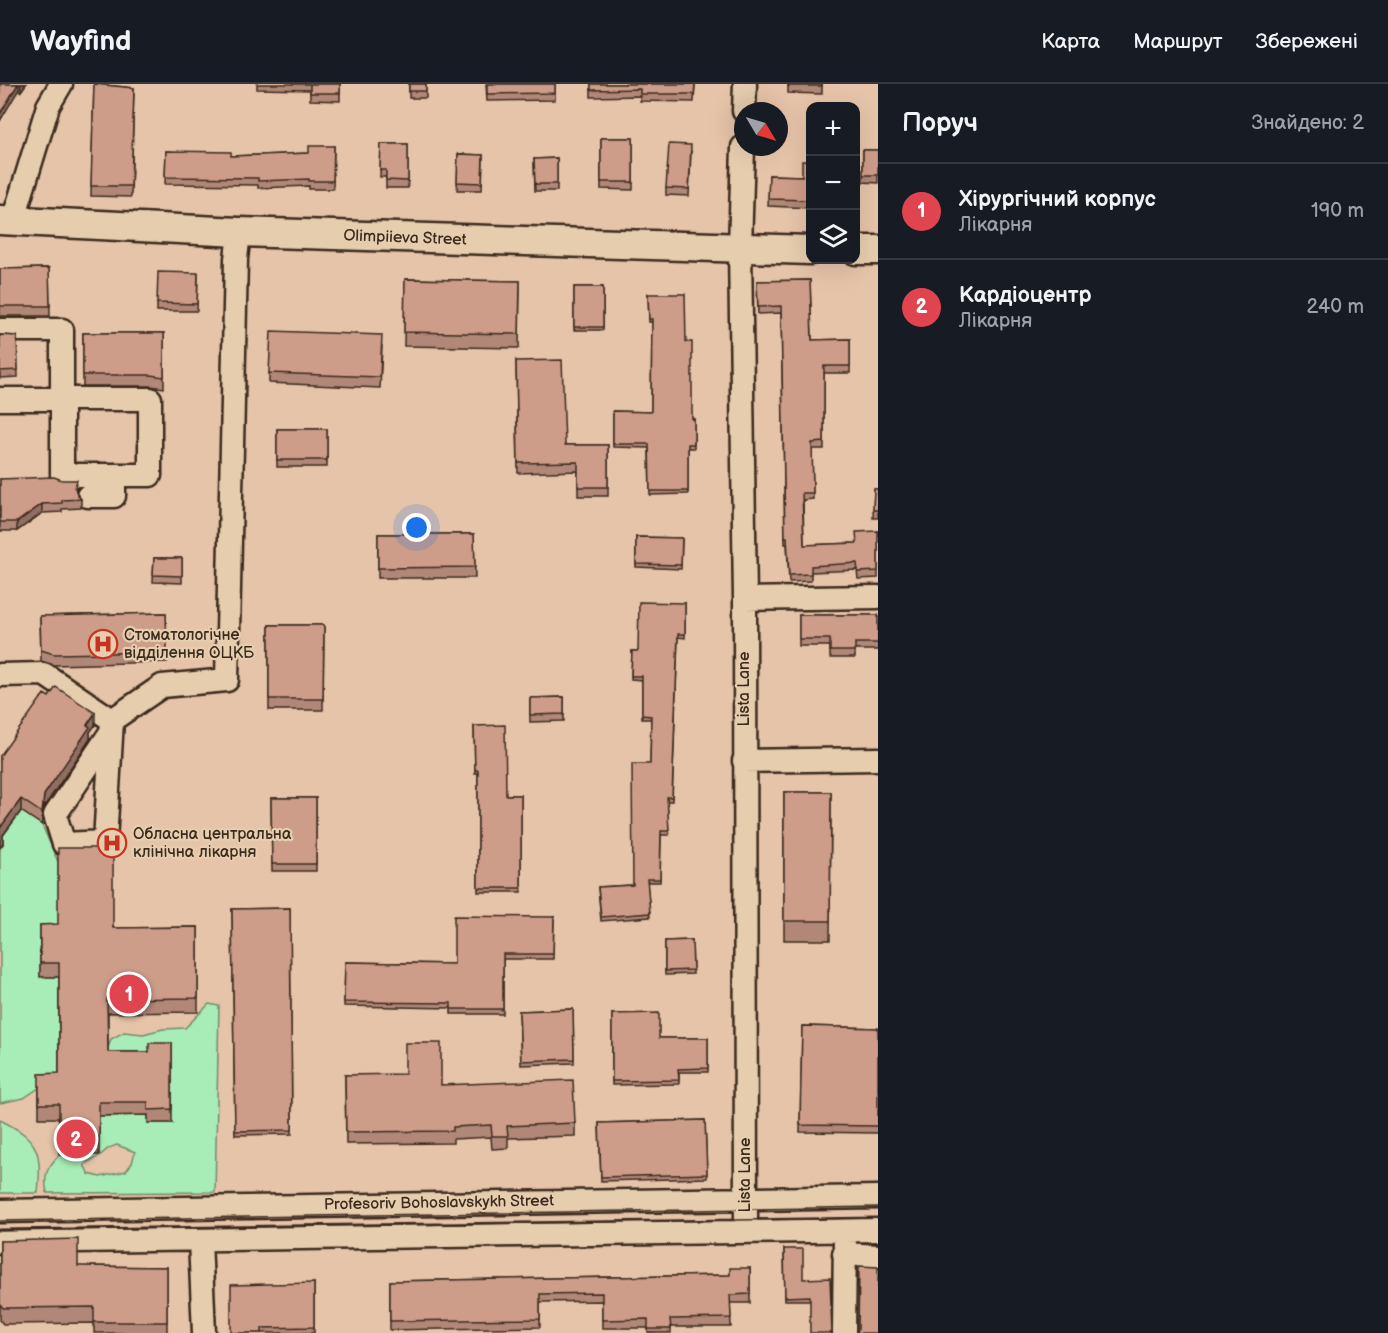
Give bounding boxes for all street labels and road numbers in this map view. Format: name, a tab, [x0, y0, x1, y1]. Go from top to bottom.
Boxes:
street label: Olimpiieva Street	[343, 226, 467, 250]
street label: Lista Lane	[735, 651, 754, 726]
street label: Lista Lane	[736, 1137, 755, 1212]
street label: Profesoriv Bohoslavskykh Street	[324, 1191, 554, 1215]

